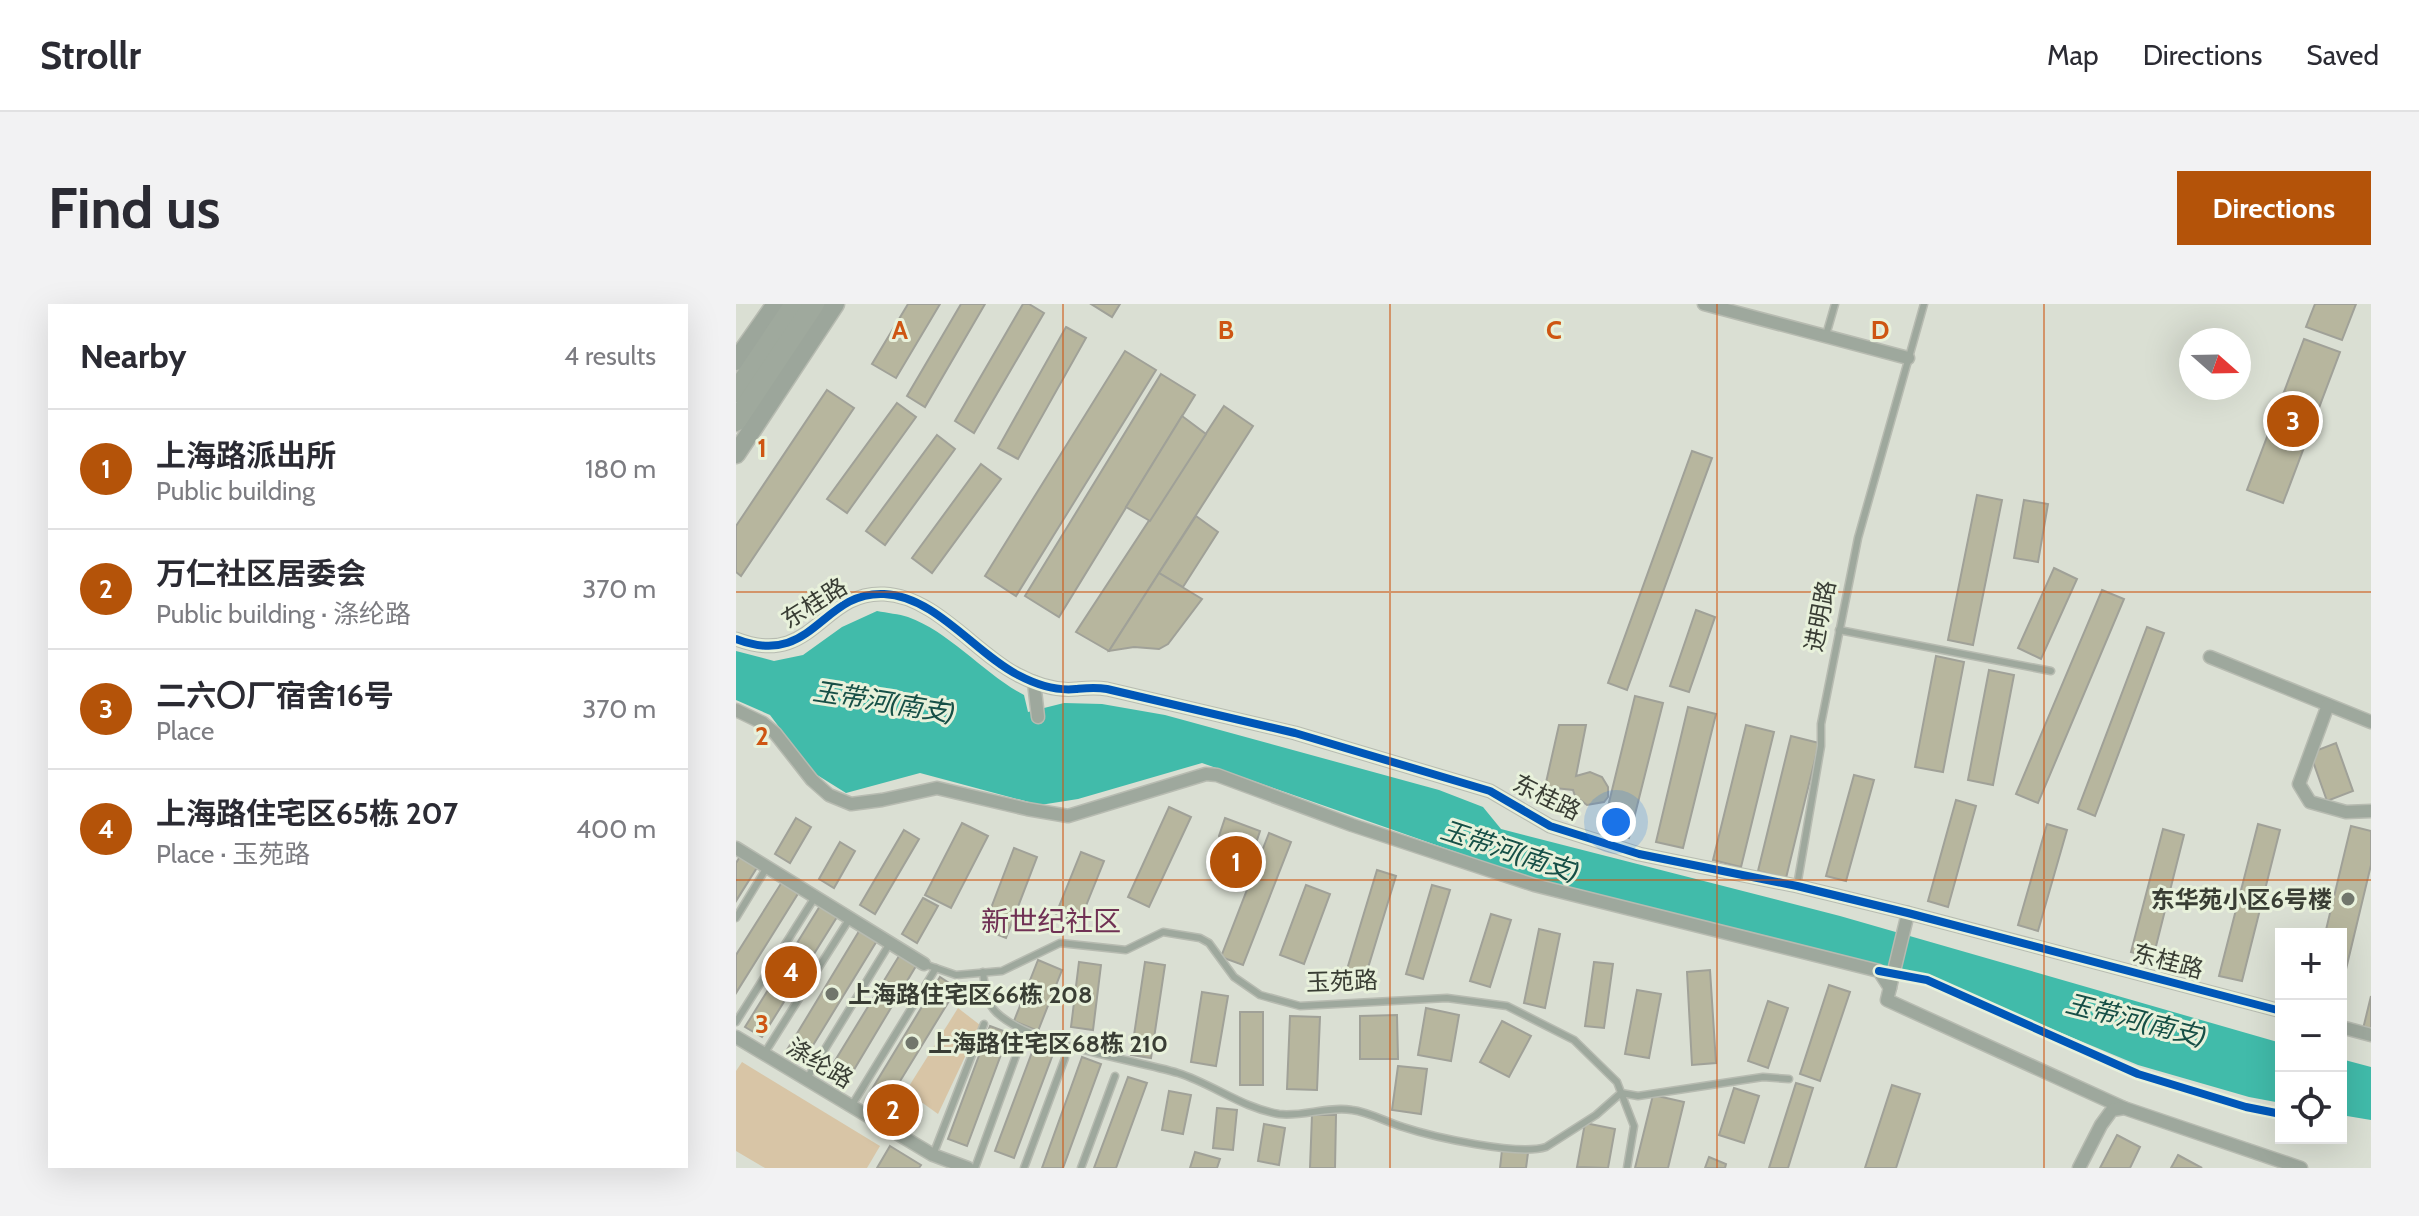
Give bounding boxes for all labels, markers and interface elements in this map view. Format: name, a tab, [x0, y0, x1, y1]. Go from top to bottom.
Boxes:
text: Strollr	[40, 32, 141, 79]
text: Map	[2047, 38, 2099, 72]
text: Directions	[2143, 38, 2262, 72]
text: Saved	[2306, 38, 2379, 72]
button: Directions	[2177, 171, 2371, 245]
text: Find us	[48, 174, 221, 242]
text: A	[892, 314, 909, 346]
text: B	[1218, 314, 1234, 346]
text: C	[1546, 314, 1562, 346]
text: D	[1871, 314, 1889, 346]
north arrow	[2179, 328, 2251, 400]
text: Nearby	[80, 335, 187, 377]
text: 4 results	[564, 340, 656, 372]
pin: 3	[2267, 391, 2319, 451]
text: 1	[757, 432, 767, 464]
text: 上海路派出所	[156, 437, 336, 474]
text: 1	[101, 453, 111, 485]
text: 180 m	[585, 453, 656, 485]
text: Public building	[156, 475, 315, 507]
text: 万仁社区居委会	[156, 555, 366, 592]
street label: 东桂路	[776, 572, 852, 634]
text: 2	[99, 573, 113, 605]
text: 370 m	[582, 573, 656, 605]
street label: 进明路	[1799, 578, 1841, 654]
text: Public building · 涤纶路	[156, 598, 411, 630]
water label: 玉带河(南支)	[811, 675, 957, 729]
text: 二六〇厂宿舍16号	[156, 677, 394, 714]
text: 3	[99, 693, 113, 725]
text: 370 m	[582, 693, 656, 725]
text: Place	[156, 715, 214, 747]
text: 2	[755, 720, 769, 752]
street label: 东桂路	[1508, 768, 1586, 826]
text: 上海路住宅区65栋 207	[156, 795, 458, 832]
your location	[1596, 802, 1636, 842]
text: 4	[98, 813, 114, 845]
text: 400 m	[576, 813, 656, 845]
water label: 玉带河(南支)	[1437, 814, 1583, 888]
pin: 1	[1210, 832, 1262, 892]
text: Place · 玉苑路	[156, 838, 310, 870]
place label: 东华苑小区6号楼	[2151, 885, 2332, 914]
marker: 东华苑小区6号楼	[2339, 890, 2357, 908]
district label: 新世纪社区	[981, 904, 1121, 938]
map controls	[2275, 928, 2347, 1144]
button: +	[2275, 928, 2347, 1000]
street label: 东桂路	[2129, 938, 2207, 984]
pin: 4	[765, 942, 817, 1002]
street label: 玉苑路	[1306, 965, 1378, 997]
place label: 上海路住宅区66栋 208	[848, 980, 1093, 1009]
marker: 上海路住宅区66栋 208	[823, 985, 841, 1003]
water label: 玉带河(南支)	[2063, 987, 2209, 1053]
button: −	[2275, 1000, 2347, 1072]
text: 3	[755, 1008, 769, 1040]
place label: 上海路住宅区68栋 210	[928, 1029, 1168, 1058]
street label: 涤纶路	[782, 1032, 858, 1094]
marker: 上海路住宅区68栋 210	[903, 1034, 921, 1052]
button: locate	[2275, 1072, 2347, 1144]
pin: 2	[867, 1080, 919, 1140]

